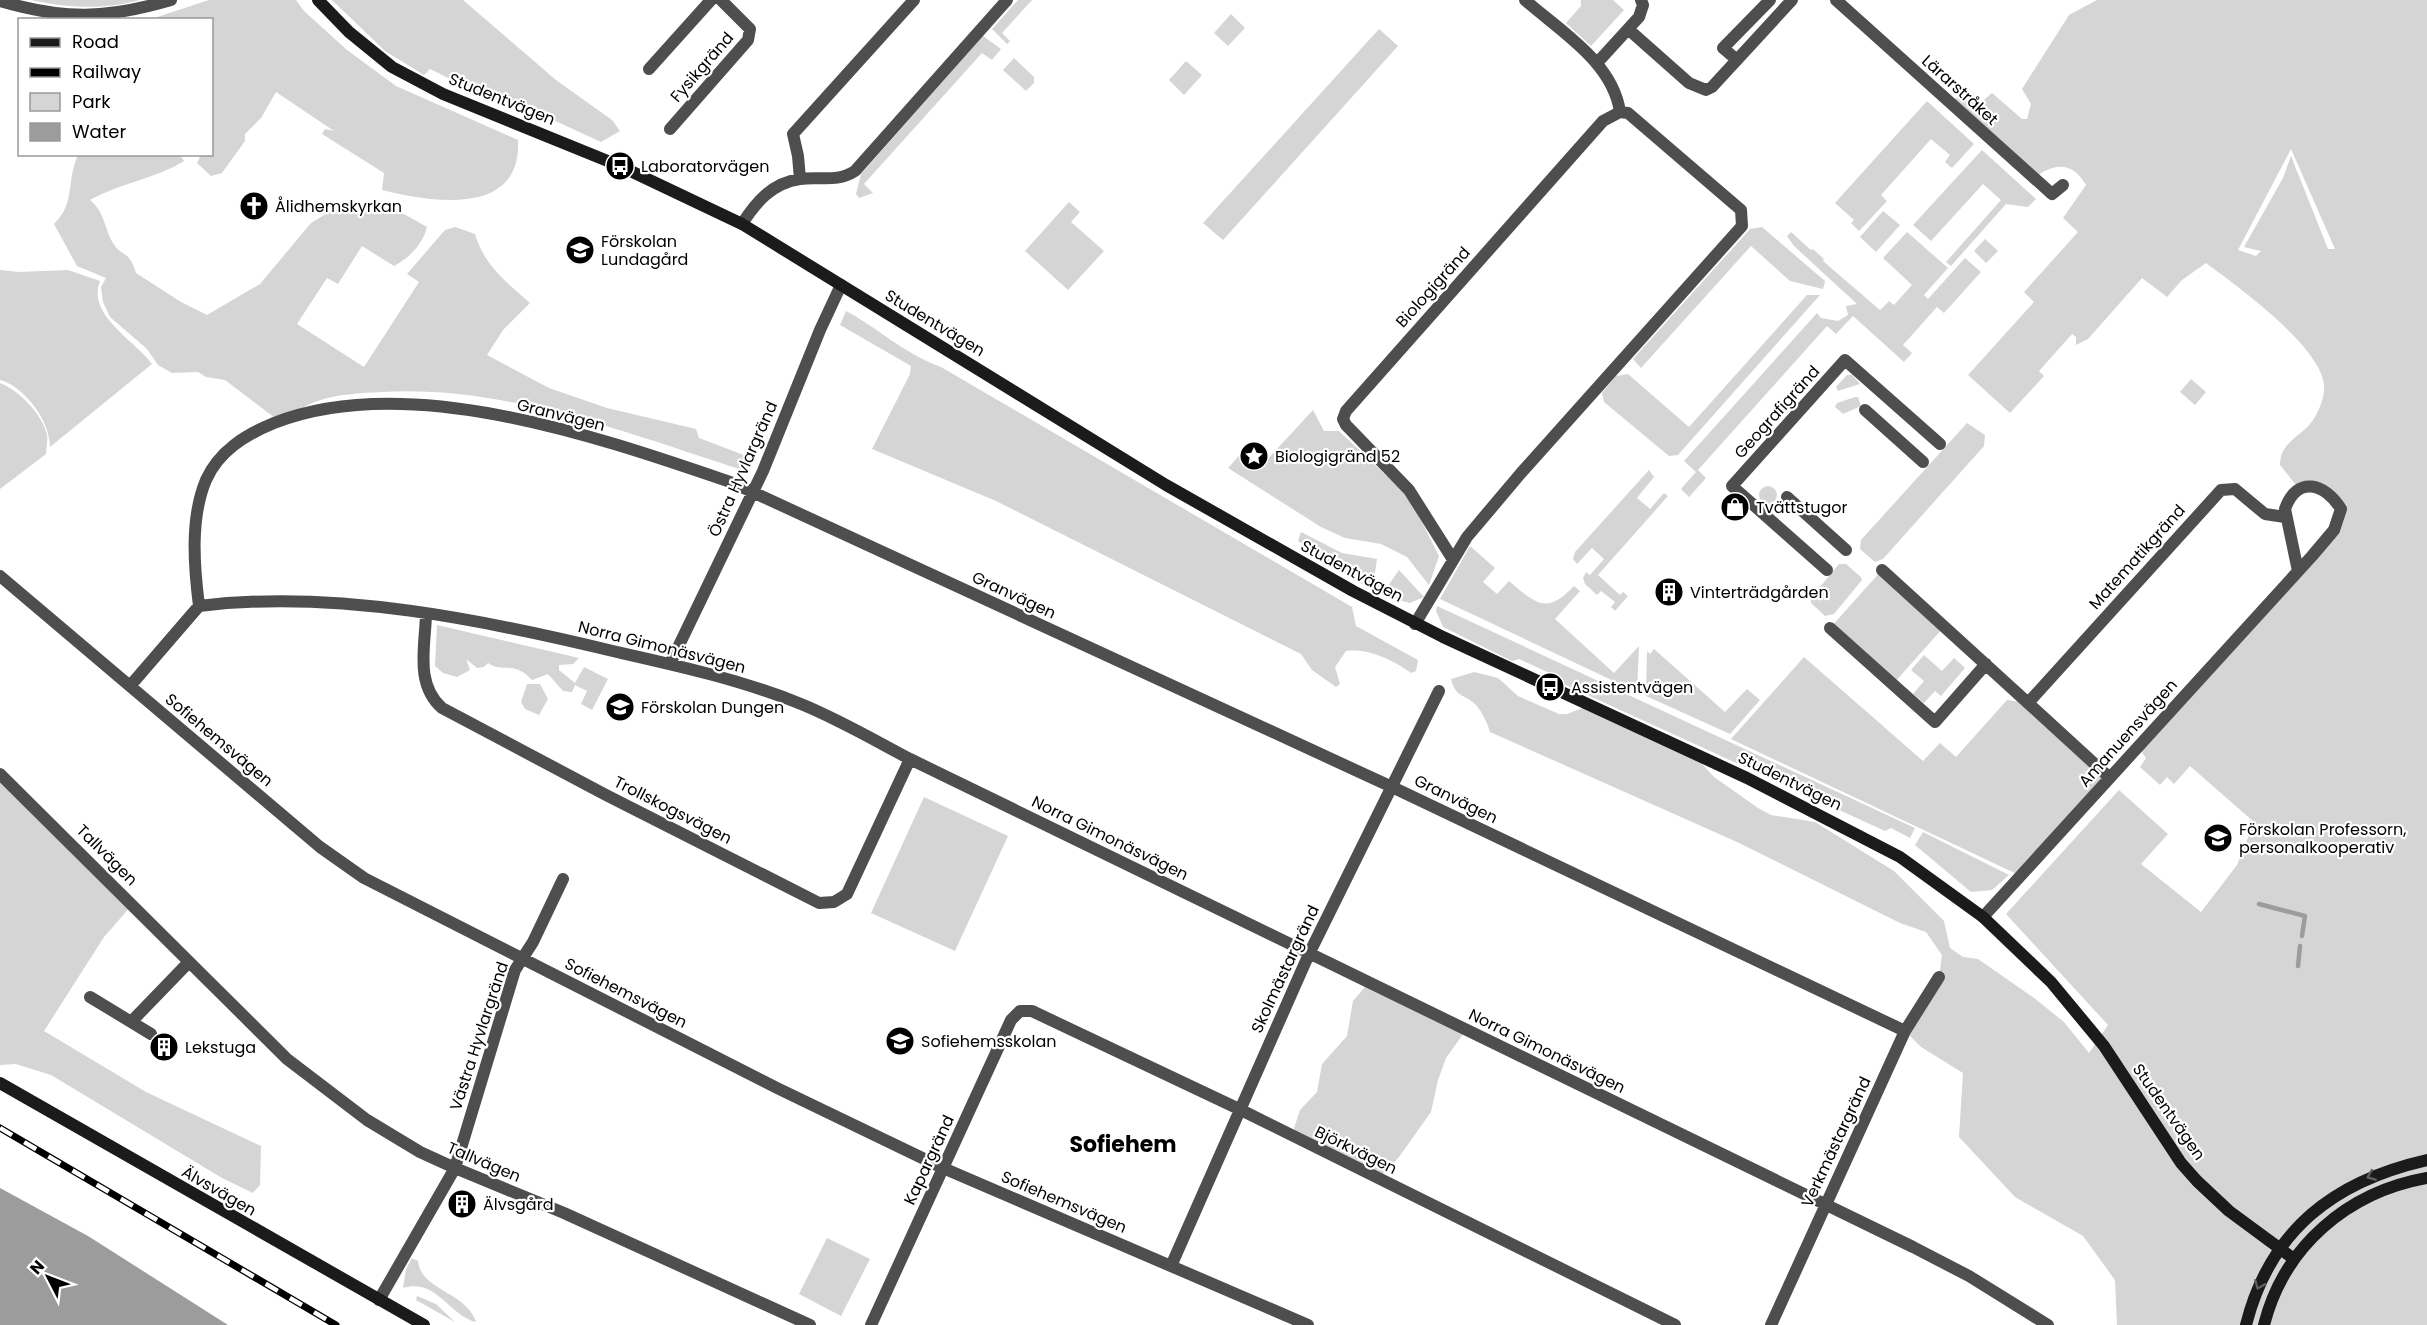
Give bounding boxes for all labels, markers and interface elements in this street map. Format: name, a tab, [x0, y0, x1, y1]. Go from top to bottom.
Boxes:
legend	[18, 18, 213, 156]
street label: Fysikgränd	[665, 27, 739, 107]
text: Road	[72, 29, 119, 54]
street label: Lärarstråket	[1917, 50, 2003, 131]
text: Railway	[72, 59, 141, 84]
street label: Studentvägen	[445, 67, 559, 131]
text: Park	[72, 89, 111, 114]
text: Water	[72, 119, 126, 144]
bus stop icon: Laboratorvägen	[604, 150, 636, 182]
place label: Laboratorvägen	[641, 155, 769, 178]
church icon: Ålidhemskyrkan	[238, 190, 270, 222]
place label: Ålidhemskyrkan	[275, 195, 402, 218]
place label: Förskolan Lundagård	[601, 230, 688, 271]
school or university icon: Förskolan Lundagård	[564, 234, 596, 266]
street label: Biologigränd	[1390, 242, 1476, 332]
street label: Studentvägen	[881, 284, 989, 362]
street label: Geografigränd	[1729, 360, 1825, 464]
street label: Granvägen	[514, 393, 608, 437]
street label: Östra Hyvlargränd	[703, 398, 783, 540]
place icon: Biologigränd 52	[1238, 440, 1270, 472]
place label: Biologigränd 52	[1275, 445, 1400, 468]
shop icon: Tvättstugor	[1719, 491, 1751, 523]
place label: Tvättstugor	[1756, 496, 1848, 519]
street label: Matematikgränd	[2084, 499, 2190, 615]
street label: Studentvägen	[1297, 534, 1407, 608]
street label: Granvägen	[968, 566, 1060, 624]
building icon: Vinterträdgården	[1653, 576, 1685, 608]
place label: Vinterträdgården	[1690, 581, 1829, 604]
street label: Norra Gimonäsvägen	[576, 615, 748, 679]
bus stop icon: Assistentvägen	[1534, 671, 1566, 703]
street label: Amanuensvägen	[2073, 674, 2183, 792]
place label: Assistentvägen	[1571, 676, 1693, 699]
street label: Sofiehemsvägen	[160, 688, 278, 792]
school or university icon: Förskolan Dungen	[604, 691, 636, 723]
place label: Förskolan Dungen	[641, 696, 784, 719]
street label: Studentvägen	[1734, 746, 1846, 816]
street label: Granvägen	[1410, 769, 1502, 829]
street label: Trollskogsvägen	[610, 770, 736, 850]
street label: Norra Gimonäsvägen	[1028, 790, 1192, 886]
place label: Förskolan Professorn, personalkooperativ	[2239, 818, 2406, 859]
street label: Tallvägen	[71, 819, 143, 891]
school or university icon: Förskolan Professorn, personalkooperativ	[2202, 822, 2234, 854]
street label: Skolmästargränd	[1245, 901, 1325, 1037]
street label: Sofiehemsvägen	[561, 952, 691, 1034]
street label: Västra Hyvlargränd	[444, 959, 514, 1113]
street label: Norra Gimonäsvägen	[1465, 1003, 1629, 1099]
school or university icon: Sofiehemsskolan	[884, 1025, 916, 1057]
place label: Sofiehemsskolan	[921, 1030, 1057, 1053]
building icon: Lekstuga	[148, 1031, 180, 1063]
place label: Lekstuga	[185, 1036, 256, 1059]
street label: Studentvägen	[2127, 1059, 2211, 1165]
street label: Verkmästargränd	[1796, 1073, 1876, 1211]
street label: Kapargränd	[898, 1111, 960, 1209]
street label: Björkvägen	[1311, 1120, 1401, 1180]
district label: Sofiehem	[1069, 1129, 1177, 1160]
street label: Tallvägen	[444, 1136, 524, 1188]
street label: Älvsvägen	[177, 1160, 261, 1222]
street label: Sofiehemsvägen	[998, 1165, 1130, 1239]
one-way arrow	[2366, 1169, 2377, 1181]
building icon: Älvsgård	[446, 1188, 478, 1220]
place label: Älvsgård	[483, 1193, 553, 1216]
north arrow	[18, 1247, 78, 1307]
text: N	[25, 1255, 50, 1279]
one-way arrow	[2254, 1279, 2266, 1290]

